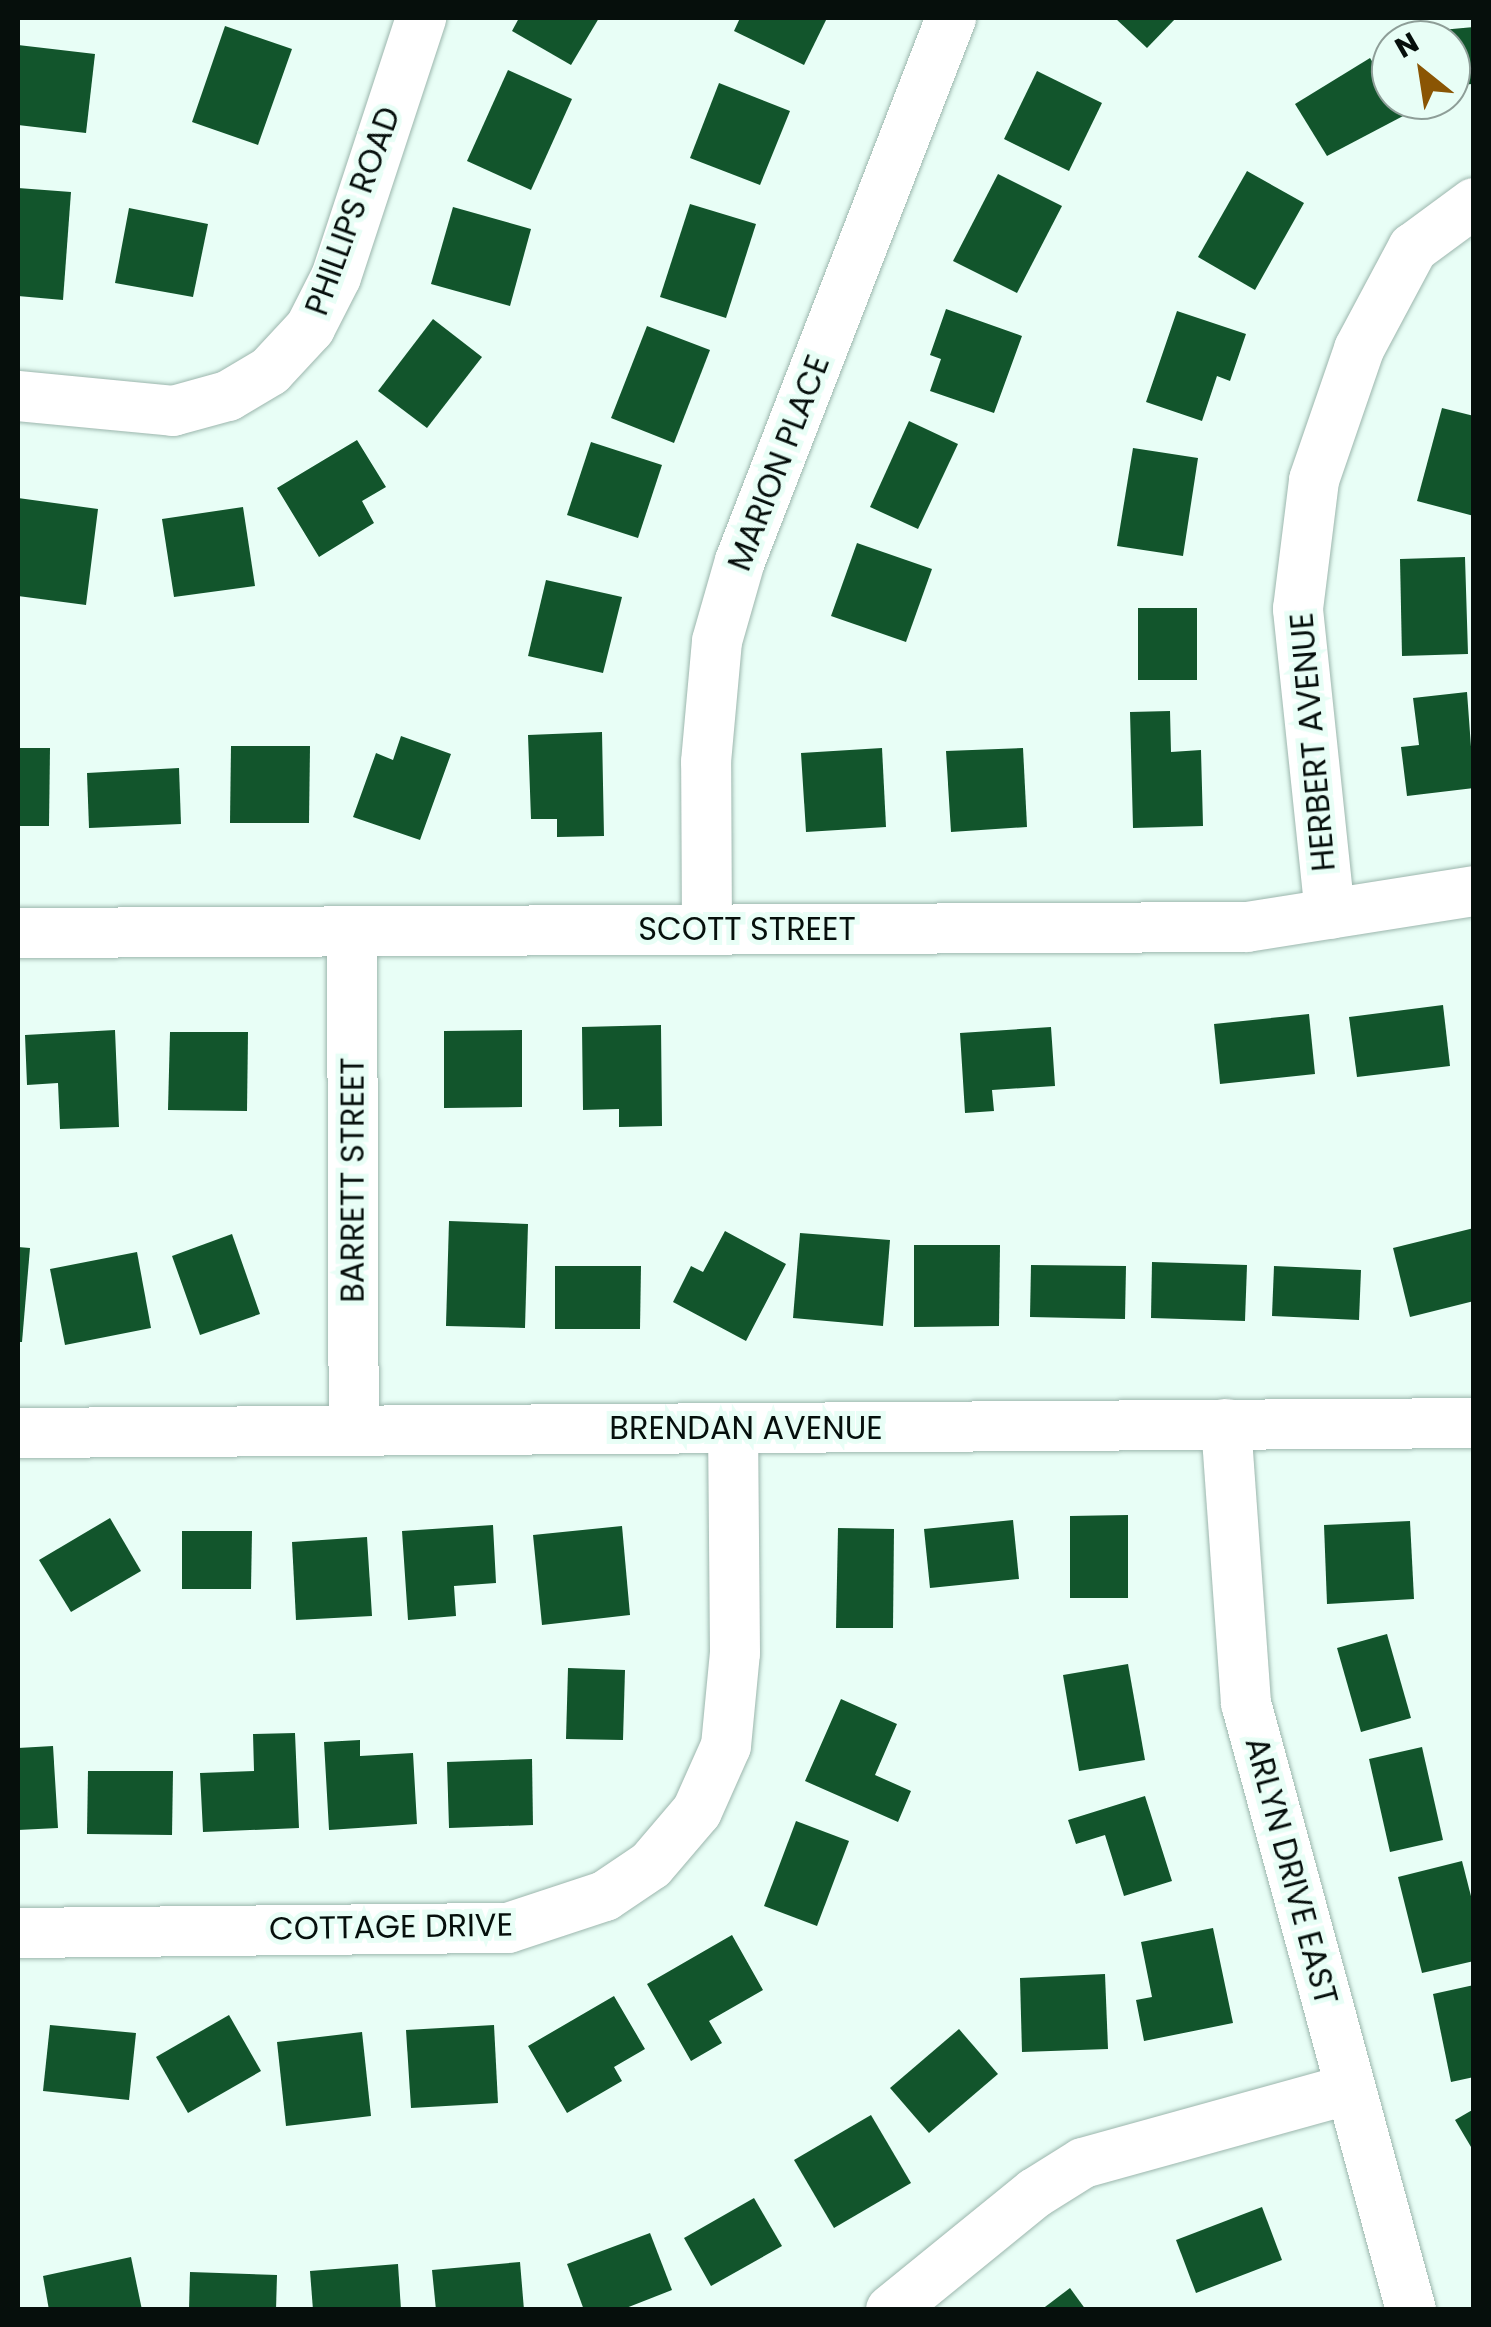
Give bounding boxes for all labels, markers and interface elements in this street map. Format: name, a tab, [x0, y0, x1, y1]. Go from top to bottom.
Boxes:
north arrow	[1371, 20, 1471, 120]
text: N	[1388, 23, 1426, 67]
street label: PHILLIPS ROAD	[298, 102, 408, 320]
street label: MARION PLACE	[720, 350, 838, 576]
street label: HERBERT AVENUE	[1283, 611, 1343, 873]
street label: SCOTT STREET	[638, 910, 856, 948]
street label: BARRETT STREET	[334, 1057, 372, 1303]
street label: BRENDAN AVENUE	[609, 1409, 883, 1447]
street label: ARLYN DRIVE EAST	[1237, 1733, 1345, 2009]
street label: COTTAGE DRIVE	[269, 1906, 513, 1948]

